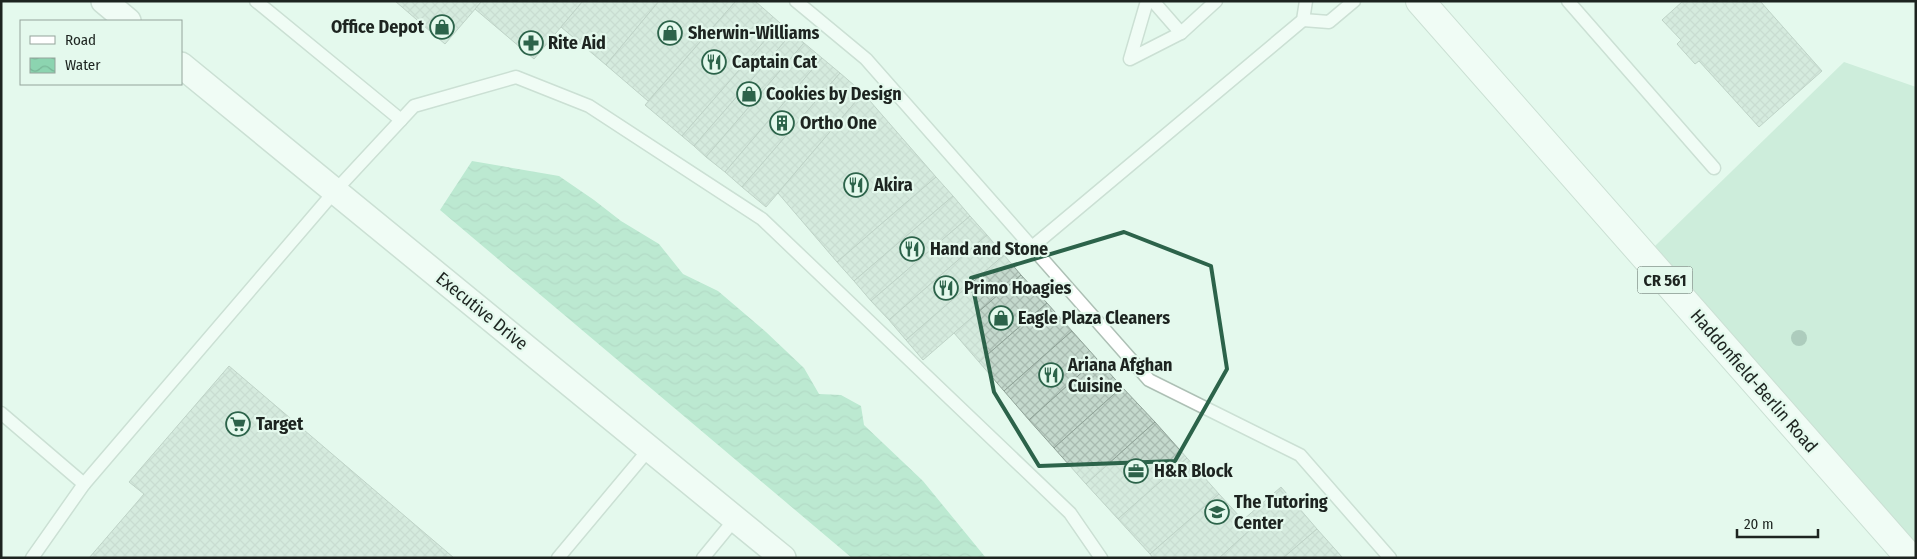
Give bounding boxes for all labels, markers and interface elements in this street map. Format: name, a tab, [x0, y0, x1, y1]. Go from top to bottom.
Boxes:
shop icon: Office Depot	[429, 14, 455, 40]
place label: Office Depot	[331, 16, 425, 38]
legend	[20, 20, 182, 85]
shop icon: Sherwin-Williams	[657, 20, 683, 46]
place label: Sherwin-Williams	[688, 22, 819, 44]
pharmacy icon: Rite Aid	[518, 30, 544, 56]
text: Road	[65, 31, 96, 49]
place label: Rite Aid	[548, 32, 606, 54]
restaurant icon: Captain Cat	[701, 49, 727, 75]
place label: Captain Cat	[732, 51, 818, 73]
text: Water	[65, 56, 101, 74]
shop icon: Cookies by Design	[736, 81, 762, 107]
place label: Cookies by Design	[766, 83, 902, 105]
building icon: Ortho One	[769, 110, 795, 136]
place label: Ortho One	[800, 112, 877, 134]
restaurant icon: Akira	[843, 172, 869, 198]
place label: Akira	[873, 174, 913, 196]
restaurant icon: Hand and Stone	[899, 236, 925, 262]
place label: Hand and Stone	[930, 238, 1048, 260]
road number: CR 561	[1638, 266, 1692, 294]
street label: Executive Drive	[432, 267, 532, 355]
restaurant icon: Primo Hoagies	[933, 275, 959, 301]
place label: Primo Hoagies	[964, 277, 1072, 299]
shop icon: Eagle Plaza Cleaners	[988, 305, 1014, 331]
street label: Haddonfield-Berlin Road	[1686, 305, 1822, 457]
place label: Eagle Plaza Cleaners	[1018, 307, 1170, 329]
place label: Ariana Afghan Cuisine	[1067, 354, 1173, 397]
restaurant icon: Ariana Afghan Cuisine	[1038, 362, 1064, 388]
supermarket icon: Target	[225, 411, 251, 437]
place label: Target	[256, 413, 304, 435]
office icon: H&R Block	[1123, 458, 1149, 484]
place label: H&R Block	[1154, 460, 1233, 482]
place label: The Tutoring Center	[1234, 491, 1328, 534]
school or university icon: The Tutoring Center	[1204, 499, 1230, 525]
scale bar	[1737, 506, 1818, 538]
text: 20 m	[1744, 515, 1774, 533]

